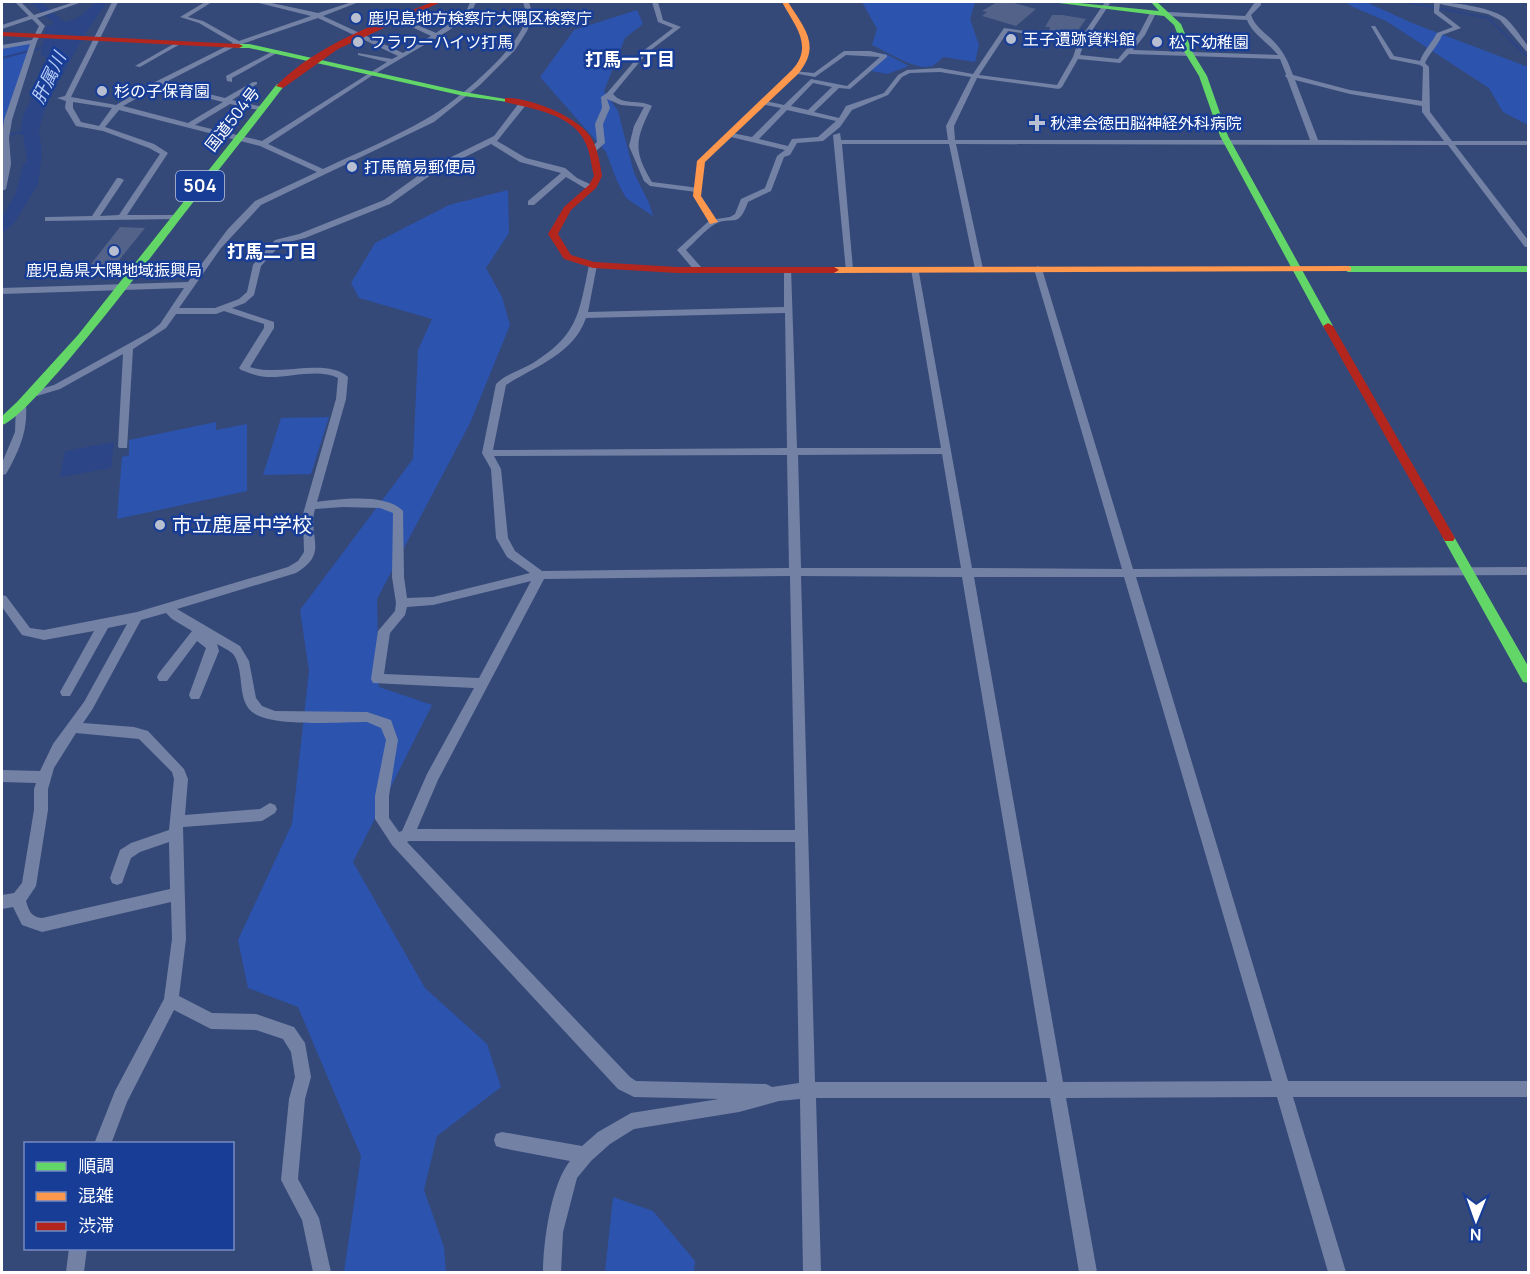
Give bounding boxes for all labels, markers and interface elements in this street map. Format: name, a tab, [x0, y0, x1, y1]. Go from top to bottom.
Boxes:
place label: 鹿児島地方検察庁大隅区検察庁	[368, 7, 592, 29]
marker: 鹿児島地方検察庁大隅区検察庁	[349, 11, 363, 25]
place label: 王子遺跡資料館	[1023, 28, 1135, 50]
place label: フラワーハイツ打馬	[370, 31, 513, 53]
place label: 松下幼稚園	[1169, 31, 1249, 53]
marker: 王子遺跡資料館	[1004, 32, 1018, 46]
marker: フラワーハイツ打馬	[351, 35, 365, 49]
marker: 松下幼稚園	[1150, 35, 1164, 49]
water label: 肝属川	[25, 46, 72, 107]
district label: 打馬一丁目	[585, 47, 675, 71]
place label: 杉の子保育園	[114, 80, 210, 102]
street label: 国道504号	[200, 82, 264, 156]
marker: 杉の子保育園	[95, 84, 109, 98]
place label: 秋津会徳田脳神経外科病院	[1050, 112, 1242, 134]
marker: 秋津会徳田脳神経外科病院	[1028, 114, 1046, 132]
place label: 打馬簡易郵便局	[364, 156, 476, 178]
marker: 打馬簡易郵便局	[345, 160, 359, 174]
road number: 504	[176, 171, 224, 201]
district label: 打馬二丁目	[227, 239, 317, 263]
marker: 鹿児島県大隅地域振興局	[107, 244, 121, 258]
place label: 鹿児島県大隅地域振興局	[26, 259, 202, 281]
place label: 市立鹿屋中学校	[172, 511, 312, 538]
marker: 市立鹿屋中学校	[153, 518, 167, 532]
legend	[24, 1142, 234, 1250]
text: 順調	[78, 1153, 114, 1177]
text: 混雑	[78, 1183, 114, 1207]
north arrow	[1446, 1190, 1506, 1250]
text: 渋滞	[78, 1213, 114, 1237]
text: N	[1470, 1224, 1482, 1246]

